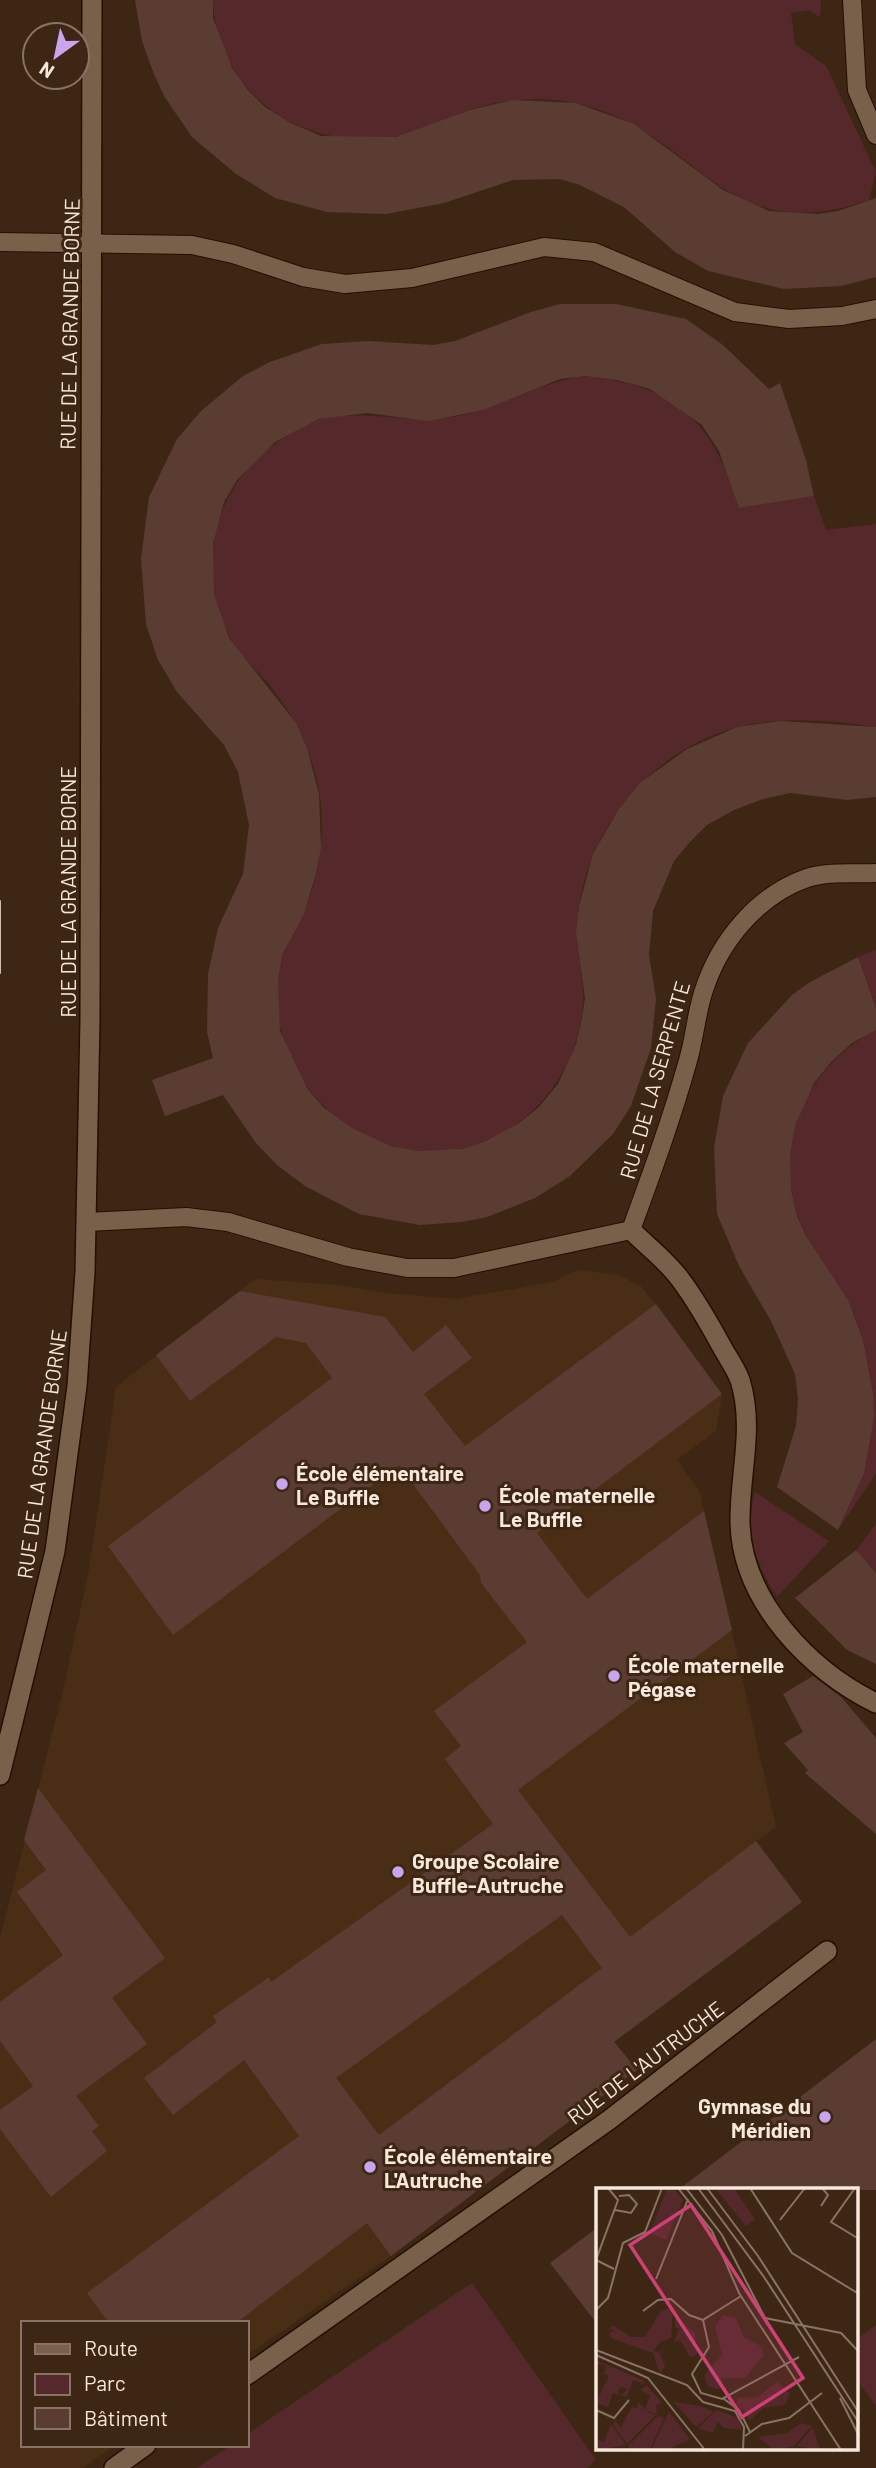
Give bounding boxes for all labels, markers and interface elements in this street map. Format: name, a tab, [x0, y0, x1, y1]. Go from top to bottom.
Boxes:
north arrow	[21, 21, 91, 91]
text: N	[35, 58, 58, 84]
street label: RUE DE LA GRANDE BORNE	[54, 198, 84, 450]
street label: RUE DE LA GRANDE BORNE	[55, 766, 80, 1018]
street label: RUE DE LA SERPENTE	[614, 978, 694, 1182]
street label: RUE DE LA GRANDE BORNE	[11, 1328, 71, 1580]
place label: École élémentaire Le Buffle	[296, 1460, 464, 1509]
marker: École élémentaire Le Buffle	[274, 1476, 290, 1492]
place label: École maternelle Le Buffle	[499, 1482, 655, 1531]
marker: École maternelle Le Buffle	[477, 1498, 493, 1514]
place label: École maternelle Pégase	[628, 1652, 784, 1701]
marker: École maternelle Pégase	[606, 1668, 622, 1684]
place label: Groupe Scolaire Buffle-Autruche	[412, 1848, 564, 1897]
marker: Groupe Scolaire Buffle-Autruche	[390, 1864, 406, 1880]
street label: RUE DE L'AUTRUCHE	[562, 1995, 728, 2129]
place label: Gymnase du Méridien	[698, 2093, 811, 2142]
marker: Gymnase du Méridien	[817, 2109, 833, 2125]
place label: École élémentaire L'Autruche	[384, 2143, 552, 2192]
marker: École élémentaire L'Autruche	[362, 2159, 378, 2175]
inset map	[596, 2188, 858, 2450]
legend	[21, 2321, 248, 2447]
text: Route	[84, 2335, 138, 2360]
text: Parc	[84, 2370, 126, 2395]
text: Bâtiment	[84, 2405, 168, 2430]

